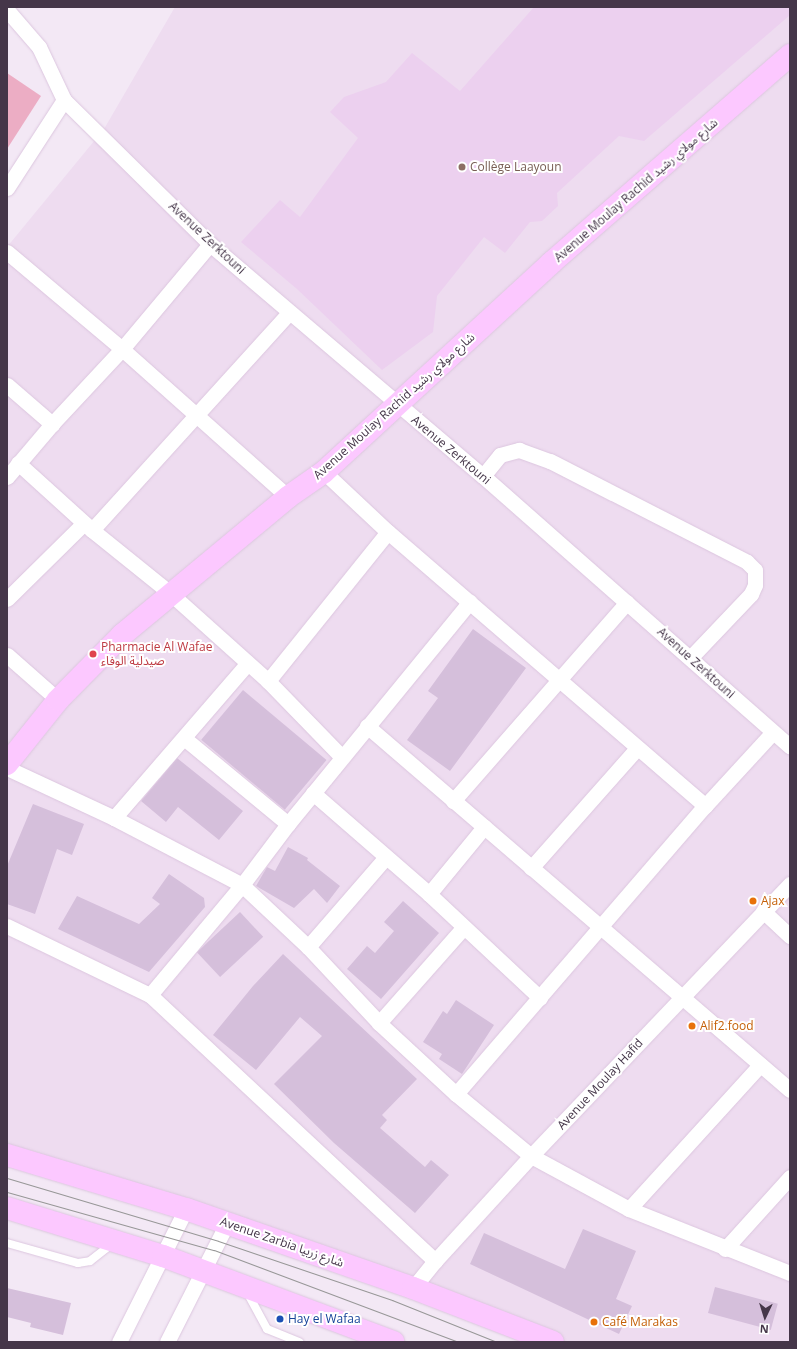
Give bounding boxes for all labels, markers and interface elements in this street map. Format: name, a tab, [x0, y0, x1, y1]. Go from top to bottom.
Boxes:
street label: Avenue Moulay Rachid شارع مولاي رشيد	[551, 115, 721, 265]
place label: Collège Laayoun	[470, 160, 561, 174]
marker: Collège Laayoun	[457, 162, 467, 172]
street label: Avenue Zerktouni	[166, 199, 248, 277]
street label: Avenue Moulay Rachid شارع مولاي رشيد	[310, 330, 478, 482]
street label: Avenue Zerktouni	[408, 413, 494, 487]
street label: Avenue Zerktouni	[654, 625, 738, 701]
place label: Pharmacie Al Wafae صيدلية الوفاء	[101, 640, 212, 668]
marker: Pharmacie Al Wafae صيدلية الوفاء	[88, 649, 98, 659]
place label: Ajax	[761, 894, 785, 908]
marker: Ajax	[748, 896, 758, 906]
place label: Alif2.food	[700, 1019, 754, 1033]
marker: Alif2.food	[687, 1021, 697, 1031]
street label: Avenue Moulay Hafid	[554, 1036, 646, 1132]
street label: Avenue Zarbia شارع زربيا	[218, 1214, 346, 1270]
north arrow	[745, 1297, 785, 1337]
place label: Hay el Wafaa	[288, 1312, 361, 1326]
marker: Hay el Wafaa	[275, 1314, 285, 1324]
place label: Café Marakas	[602, 1315, 678, 1329]
marker: Café Marakas	[589, 1317, 599, 1327]
text: N	[759, 1322, 769, 1337]

